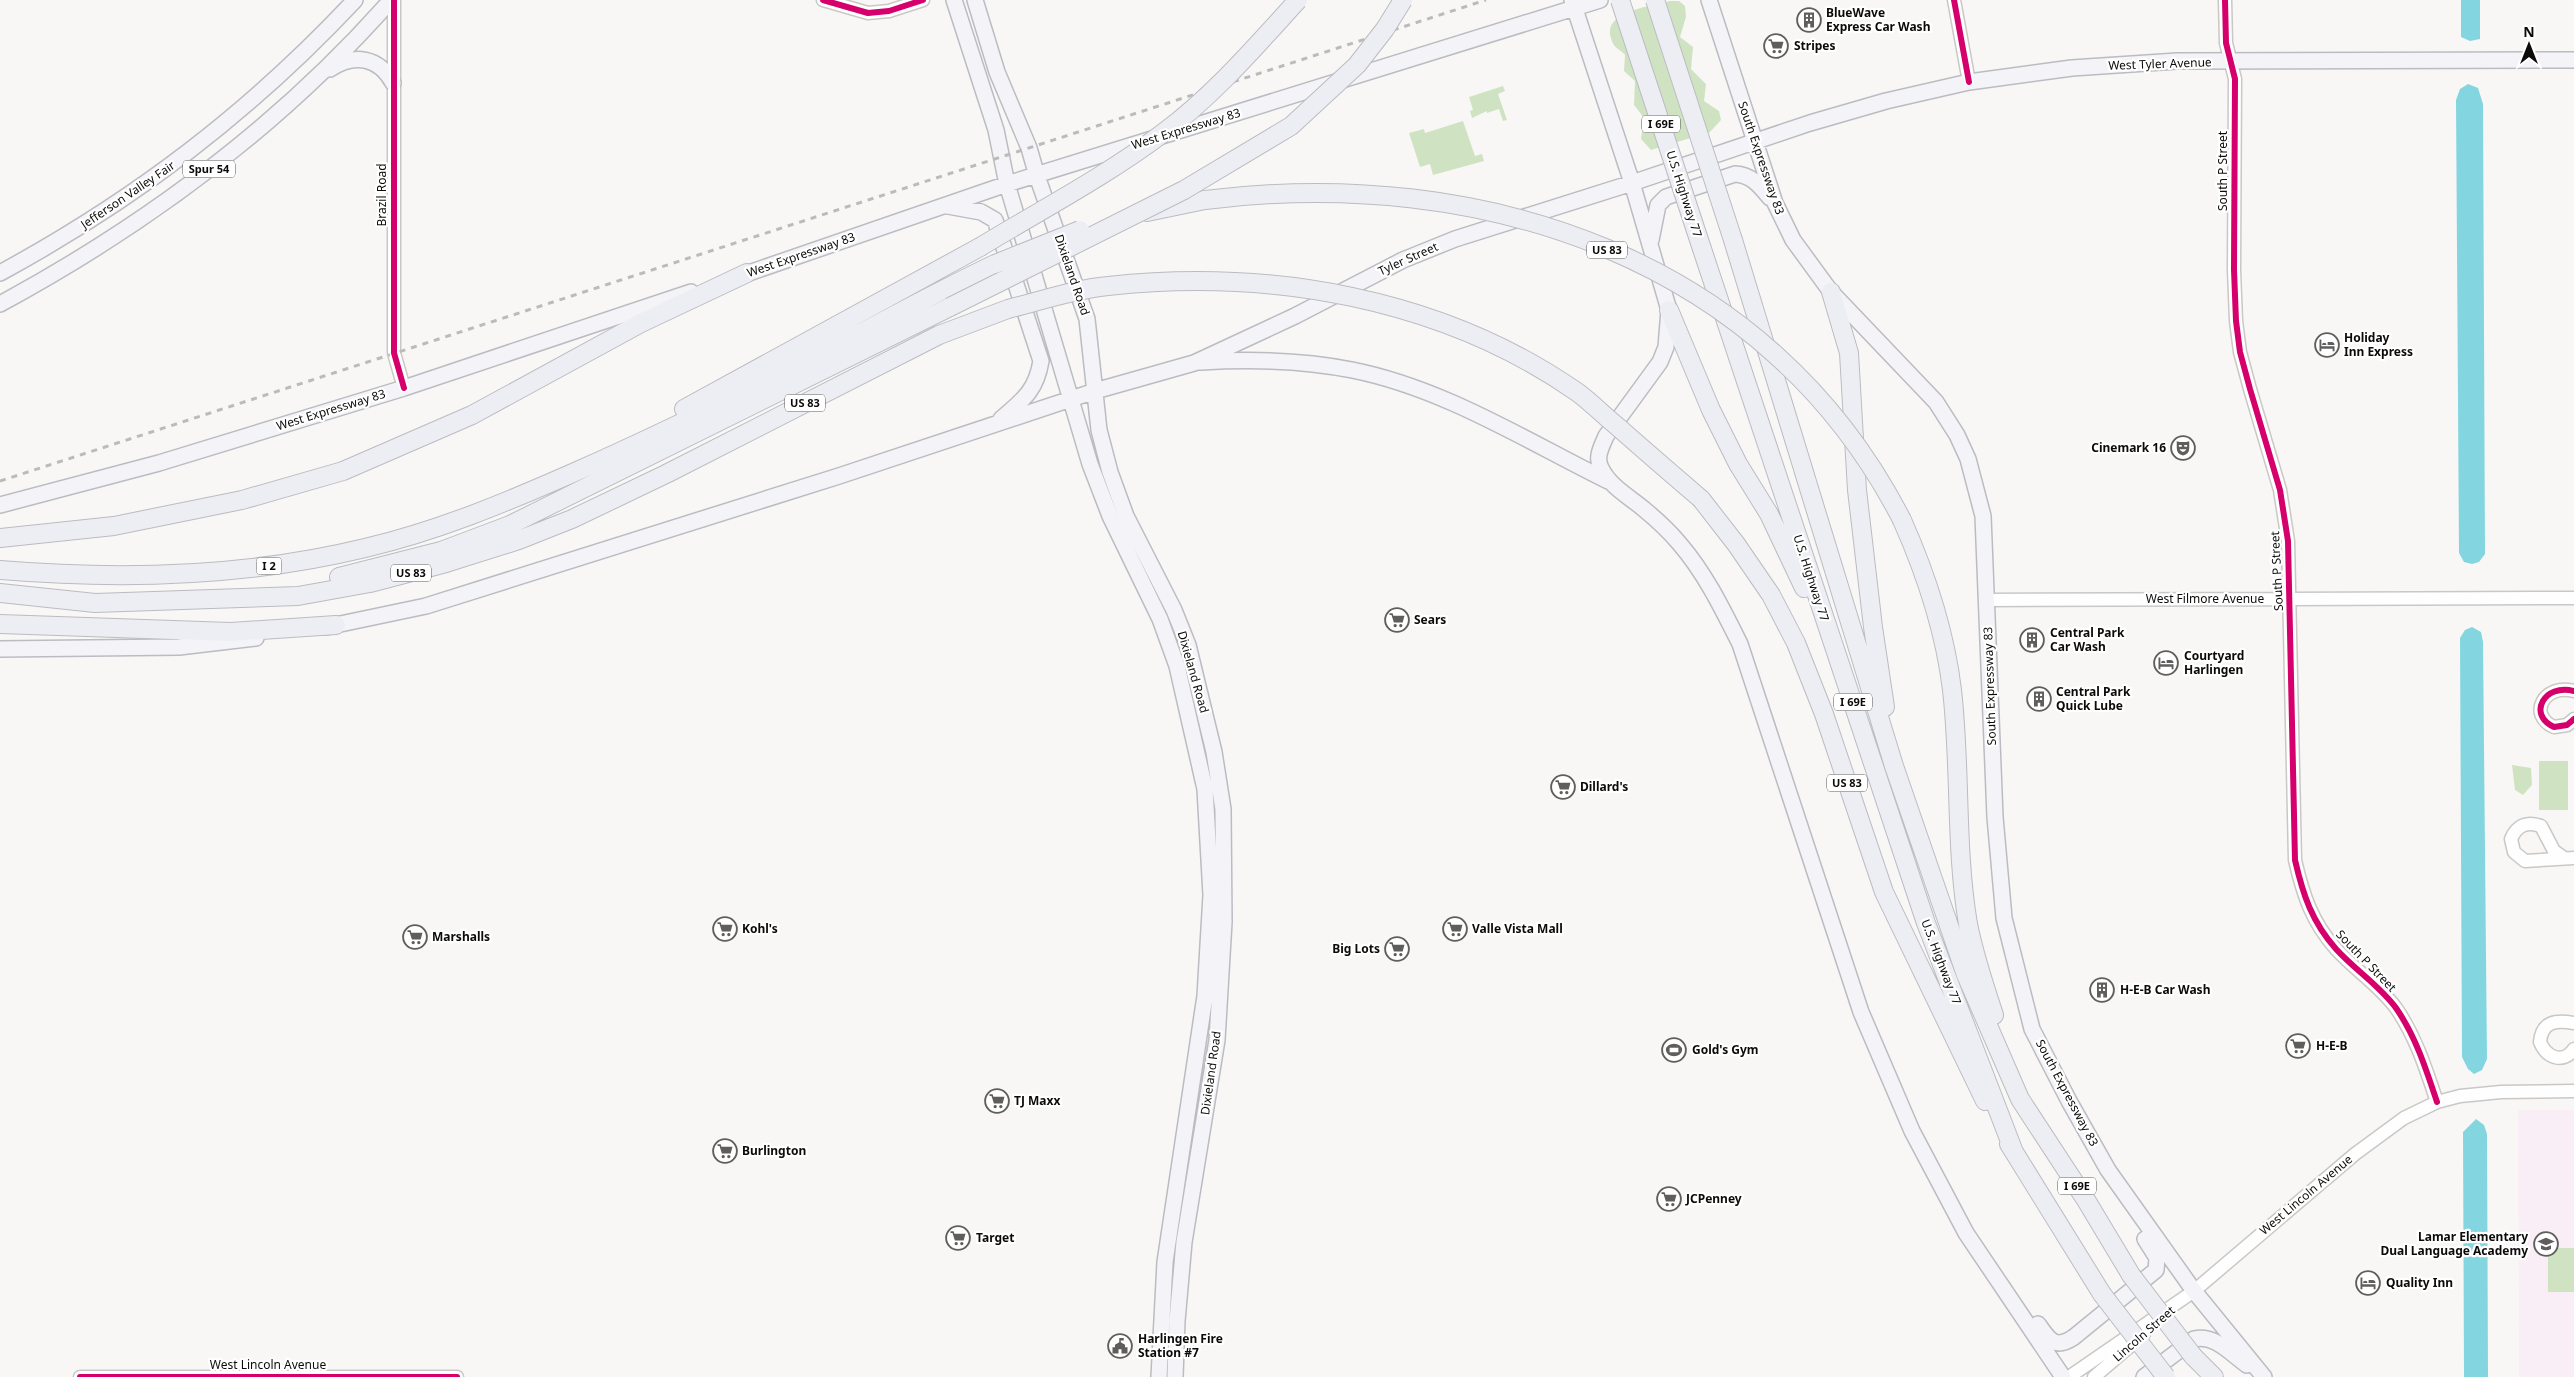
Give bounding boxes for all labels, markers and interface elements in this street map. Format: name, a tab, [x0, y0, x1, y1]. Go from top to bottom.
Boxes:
place label: BlueWave Express Car Wash	[1826, 4, 1930, 35]
building icon: BlueWave Express Car Wash	[1796, 7, 1822, 33]
north arrow	[2504, 20, 2554, 70]
text: N	[2523, 22, 2535, 41]
supermarket icon: Stripes	[1763, 33, 1789, 59]
place label: Stripes	[1794, 37, 1836, 54]
street label: West Tyler Avenue	[2108, 53, 2212, 74]
street label: South Expressway 83	[1734, 99, 1789, 217]
street label: West Expressway 83	[1129, 104, 1243, 153]
road number: I 69E	[1642, 116, 1680, 132]
street label: South P Street	[2214, 130, 2231, 211]
street label: U.S. Highway 77	[1662, 148, 1707, 240]
street label: Jefferson Valley Fair	[76, 157, 178, 233]
road number: Spur 54	[183, 160, 235, 178]
street label: Brazil Road	[373, 163, 390, 227]
street label: West Expressway 83	[744, 228, 857, 281]
street label: Dixieland Road	[1051, 232, 1094, 318]
street label: Tyler Street	[1375, 237, 1441, 279]
road number: US 83	[1587, 242, 1627, 258]
place label: Holiday Inn Express	[2344, 329, 2413, 360]
hotel icon: Holiday Inn Express	[2314, 332, 2340, 358]
street label: West Expressway 83	[274, 385, 388, 434]
road number: US 83	[785, 394, 825, 412]
theatre icon: Cinemark 16	[2170, 435, 2196, 461]
place label: Cinemark 16	[2091, 439, 2166, 456]
street label: South P Street	[2266, 530, 2287, 611]
street label: U.S. Highway 77	[1789, 532, 1834, 624]
road number: I 2	[256, 558, 282, 574]
road number: US 83	[391, 564, 431, 582]
street label: West Filmore Avenue	[2146, 590, 2264, 607]
supermarket icon: Sears	[1384, 607, 1410, 633]
place label: Sears	[1414, 611, 1446, 628]
place label: Central Park Car Wash	[2050, 624, 2125, 655]
street label: South Expressway 83	[1979, 626, 2000, 746]
building icon: Central Park Car Wash	[2019, 627, 2045, 653]
street label: Dixieland Road	[1174, 629, 1213, 715]
place label: Courtyard Harlingen	[2184, 647, 2244, 678]
hotel icon: Courtyard Harlingen	[2153, 650, 2179, 676]
place label: Central Park Quick Lube	[2056, 683, 2131, 714]
building icon: Central Park Quick Lube	[2026, 686, 2052, 712]
road number: I 69E	[1834, 694, 1872, 710]
supermarket icon: Dillard's	[1550, 774, 1576, 800]
road number: US 83	[1827, 774, 1867, 791]
place label: Dillard's	[1580, 778, 1628, 795]
supermarket icon: Kohl's	[712, 916, 738, 942]
supermarket icon: Valle Vista Mall	[1442, 916, 1468, 942]
street label: U.S. Highway 77	[1917, 916, 1966, 1007]
place label: Kohl's	[742, 920, 778, 937]
place label: Valle Vista Mall	[1472, 920, 1563, 937]
supermarket icon: Marshalls	[402, 924, 428, 950]
street label: South P Street	[2332, 926, 2401, 996]
place label: Marshalls	[432, 928, 490, 945]
supermarket icon: Big Lots	[1384, 936, 1410, 962]
place label: Big Lots	[1332, 940, 1380, 957]
building icon: H-E-B Car Wash	[2089, 977, 2115, 1003]
place label: H-E-B Car Wash	[2120, 981, 2210, 998]
street label: Dixieland Road	[1196, 1030, 1225, 1116]
supermarket icon: H-E-B	[2285, 1033, 2311, 1059]
street label: South Expressway 83	[2032, 1036, 2103, 1149]
sports icon: Gold's Gym	[1661, 1037, 1687, 1063]
place label: H-E-B	[2316, 1037, 2348, 1054]
place label: Gold's Gym	[1692, 1041, 1759, 1058]
supermarket icon: TJ Maxx	[984, 1088, 1010, 1114]
place label: TJ Maxx	[1014, 1092, 1060, 1109]
supermarket icon: Burlington	[712, 1138, 738, 1164]
place label: Burlington	[742, 1142, 806, 1159]
street label: West Lincoln Avenue	[2256, 1151, 2356, 1239]
road number: I 69E	[2058, 1178, 2096, 1194]
supermarket icon: JCPenney	[1656, 1186, 1682, 1212]
place label: JCPenney	[1685, 1190, 1742, 1207]
supermarket icon: Target	[945, 1225, 971, 1251]
place label: Lamar Elementary Dual Language Academy	[2380, 1228, 2528, 1259]
place label: Target	[976, 1229, 1014, 1246]
school or university icon: Lamar Elementary Dual Language Academy	[2533, 1231, 2559, 1257]
hotel icon: Quality Inn	[2355, 1270, 2381, 1296]
place label: Quality Inn	[2386, 1274, 2453, 1291]
street label: Lincoln Street	[2109, 1302, 2179, 1365]
place label: Harlingen Fire Station #7	[1138, 1330, 1223, 1361]
public building icon: Harlingen Fire Station #7	[1107, 1333, 1133, 1359]
street label: West Lincoln Avenue	[210, 1356, 326, 1373]

